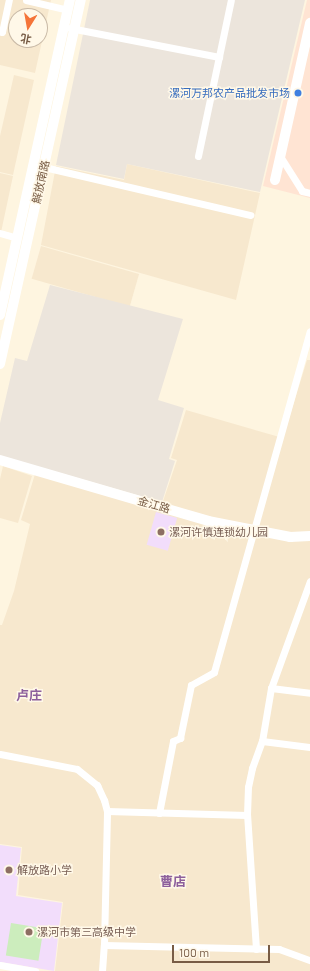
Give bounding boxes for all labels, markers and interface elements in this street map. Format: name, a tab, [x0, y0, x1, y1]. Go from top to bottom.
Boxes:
north arrow	[8, 8, 48, 48]
text: 北	[19, 32, 32, 47]
place label: 漯河万邦农产品批发市场	[169, 86, 290, 100]
marker: 漯河万邦农产品批发市场	[293, 88, 303, 98]
street label: 解放南路	[30, 159, 52, 205]
street label: 金江路	[136, 494, 172, 516]
place label: 漯河许慎连锁幼儿园	[169, 525, 268, 539]
marker: 漯河许慎连锁幼儿园	[156, 527, 166, 537]
district label: 卢庄	[16, 687, 42, 703]
place label: 解放路小学	[17, 863, 72, 877]
marker: 解放路小学	[4, 865, 14, 875]
district label: 曹店	[160, 873, 186, 889]
place label: 漯河市第三高级中学	[37, 925, 136, 939]
marker: 漯河市第三高级中学	[24, 927, 34, 937]
scale bar	[174, 937, 272, 963]
text: 100 m	[179, 945, 209, 959]

